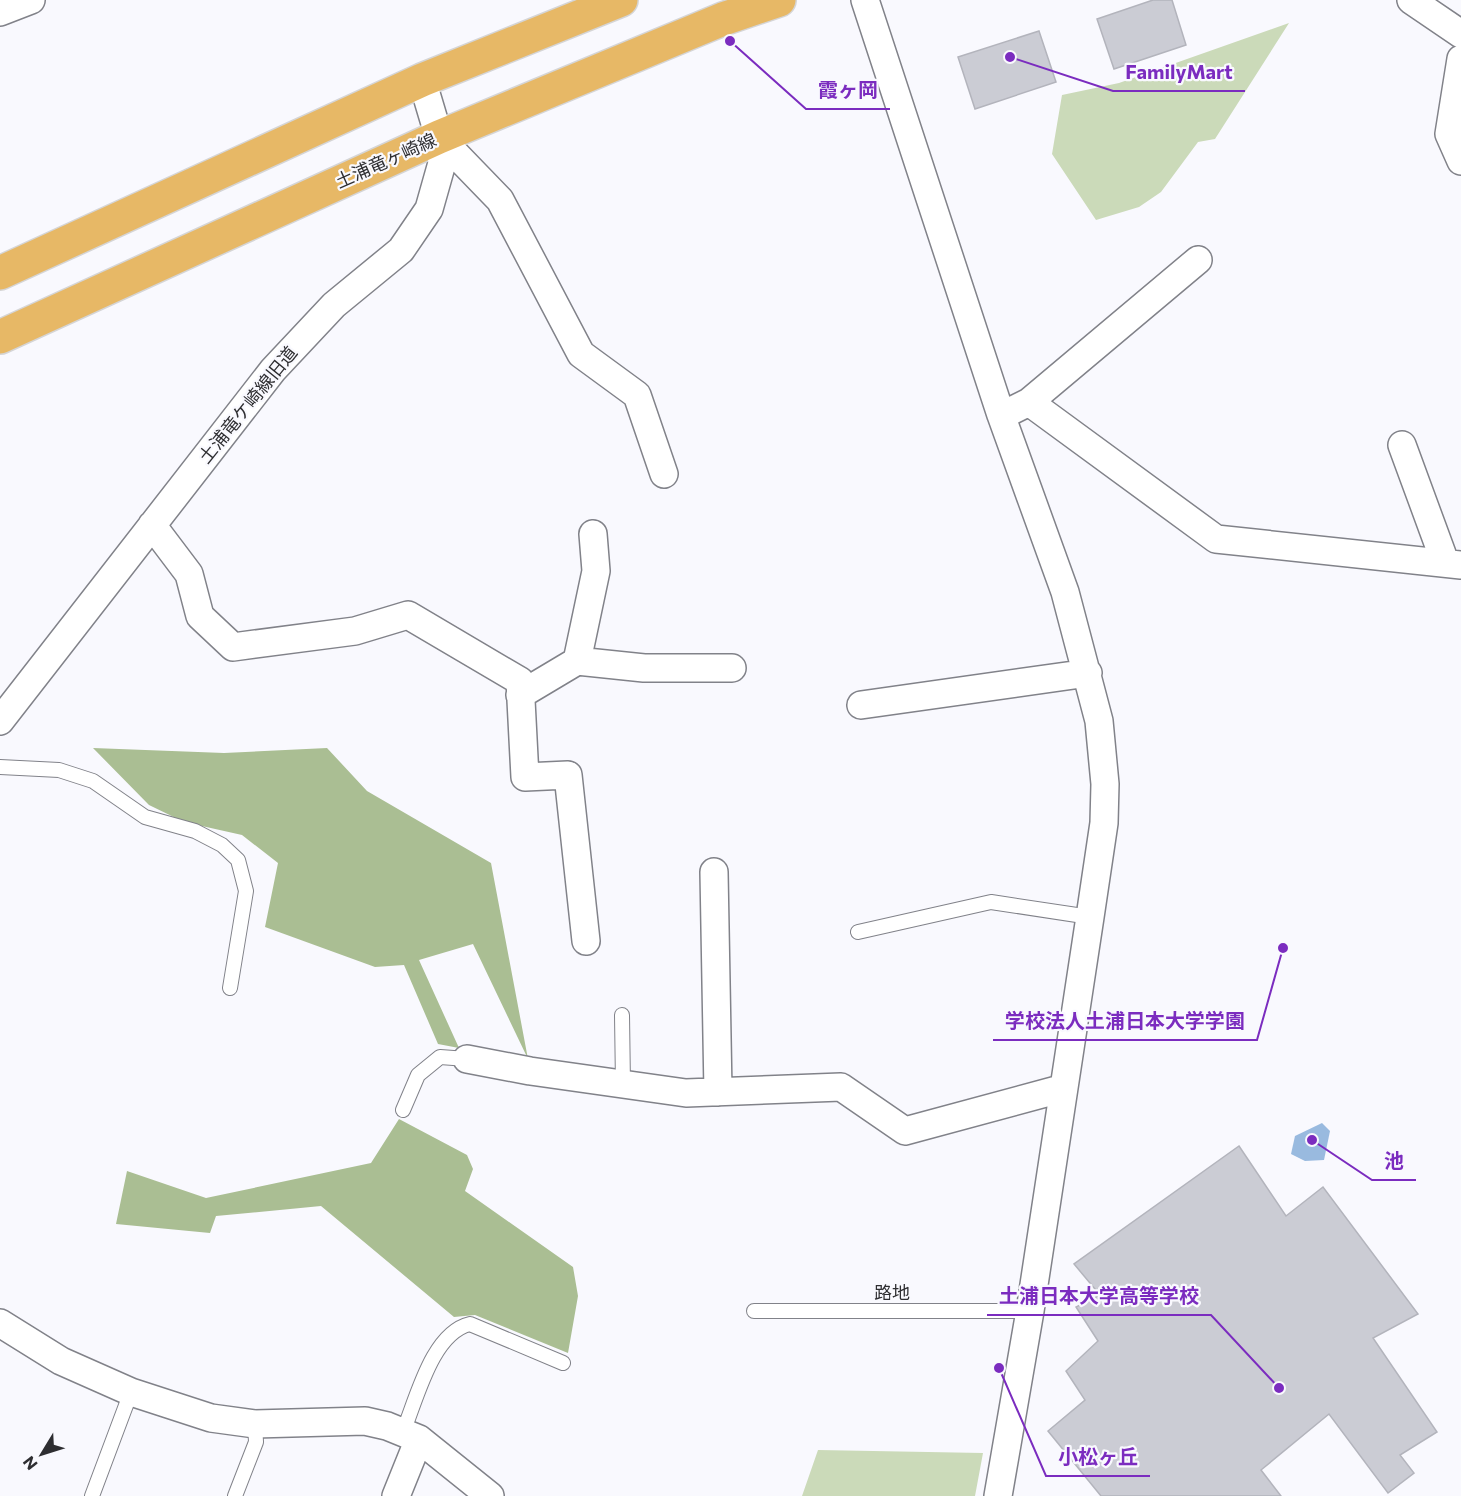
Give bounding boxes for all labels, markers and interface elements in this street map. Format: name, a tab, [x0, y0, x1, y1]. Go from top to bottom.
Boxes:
callout: FamilyMart	[1113, 53, 1245, 91]
text: FamilyMart	[1125, 59, 1233, 83]
callout: 霞ヶ岡	[806, 71, 890, 109]
text: 霞ヶ岡	[818, 77, 878, 101]
street label: 土浦竜ヶ崎線	[332, 128, 439, 192]
street label: 土浦竜ケ崎線旧道	[193, 341, 301, 467]
callout: 学校法人土浦日本大学学園	[993, 1002, 1257, 1040]
text: 学校法人土浦日本大学学園	[1005, 1008, 1245, 1032]
callout: 池	[1372, 1142, 1416, 1180]
text: 池	[1384, 1148, 1404, 1172]
callout: 土浦日本大学高等学校	[987, 1277, 1211, 1315]
street label: 路地	[874, 1281, 910, 1303]
text: 土浦日本大学高等学校	[999, 1283, 1199, 1307]
north arrow	[12, 1424, 72, 1484]
callout: 小松ヶ丘	[1046, 1438, 1150, 1476]
text: 小松ヶ丘	[1058, 1444, 1138, 1468]
text: N	[19, 1453, 41, 1474]

